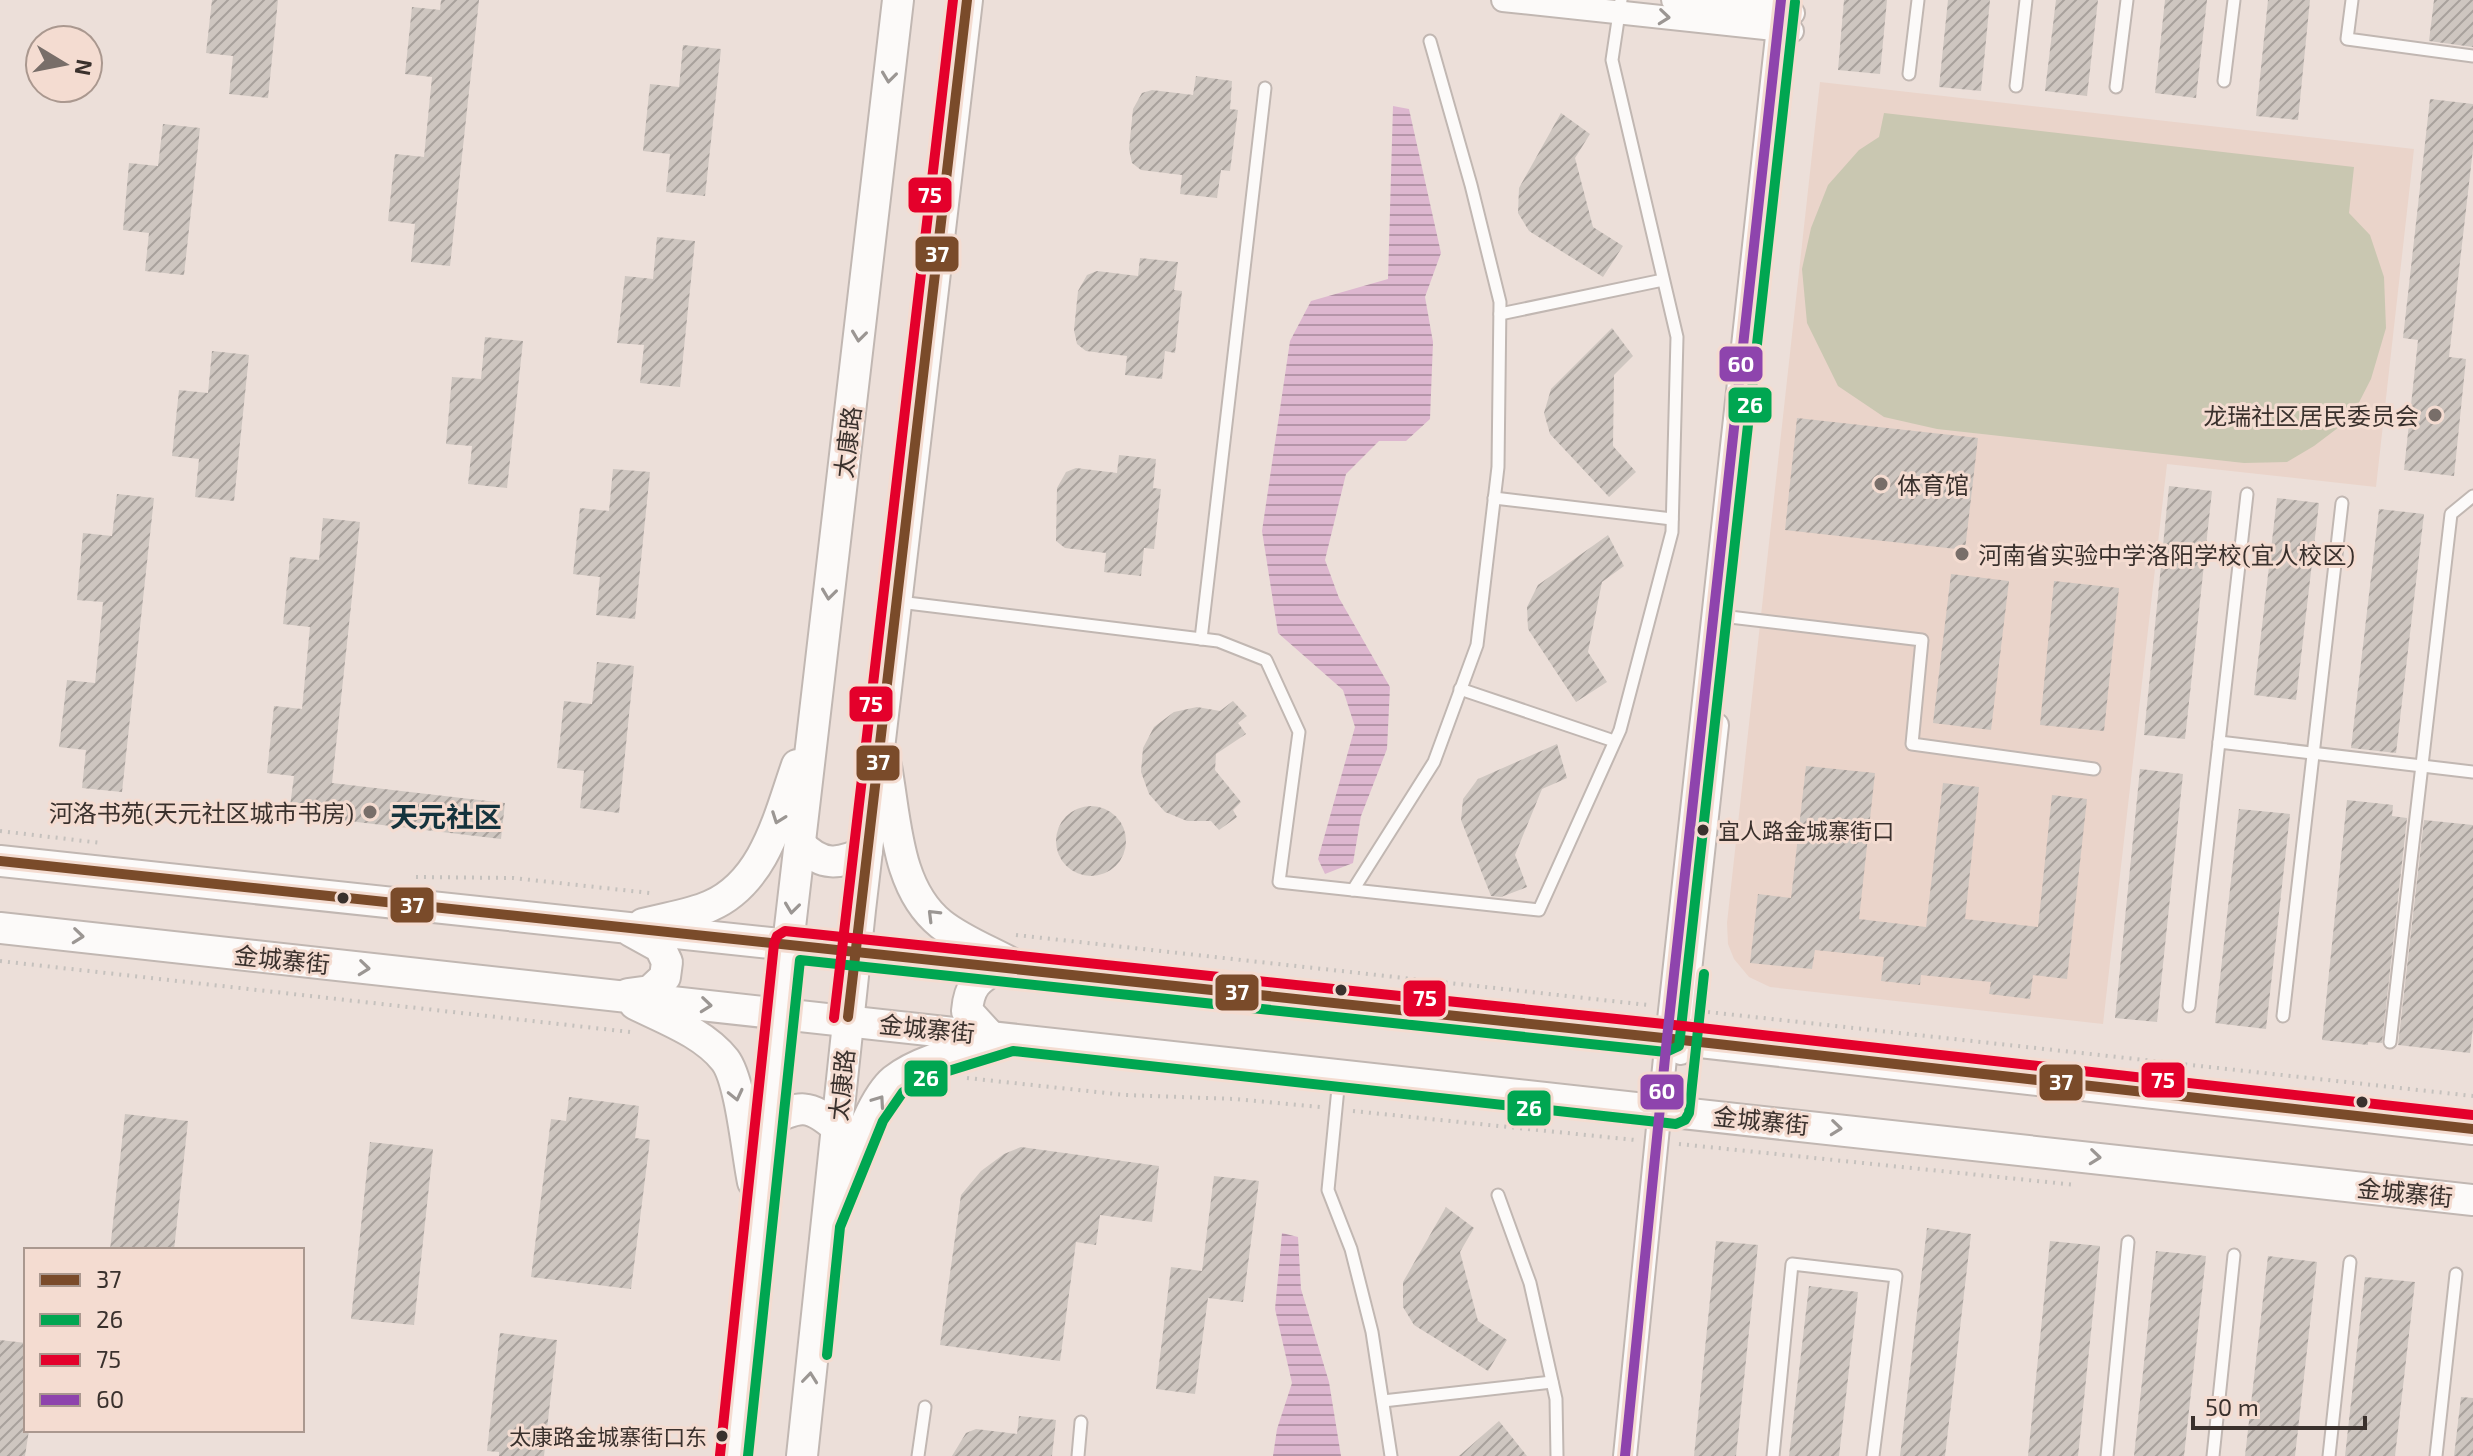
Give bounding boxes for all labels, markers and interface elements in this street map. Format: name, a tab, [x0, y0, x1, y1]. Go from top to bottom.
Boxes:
one-way arrow	[1658, 8, 1671, 25]
north arrow	[24, 24, 104, 104]
text: N	[70, 58, 99, 78]
one-way arrow	[881, 71, 898, 84]
line badge: 75	[907, 176, 953, 214]
text: 75	[918, 181, 942, 207]
line badge: 37	[914, 235, 960, 273]
text: 37	[925, 240, 949, 266]
one-way arrow	[851, 329, 868, 343]
line badge: 60	[1718, 345, 1764, 383]
text: 60	[1728, 350, 1754, 376]
line badge: 26	[1727, 386, 1773, 424]
text: 26	[1737, 391, 1763, 417]
place label: 龙瑞社区居民委员会	[2203, 401, 2419, 430]
street label: 太康路	[828, 405, 866, 479]
marker: 龙瑞社区居民委员会	[2426, 406, 2444, 424]
place label: 体育馆	[1897, 470, 1969, 499]
marker: 体育馆	[1872, 475, 1890, 493]
place label: 河南省实验中学洛阳学校(宜人校区)	[1978, 540, 2355, 569]
marker: 河南省实验中学洛阳学校(宜人校区)	[1953, 545, 1971, 563]
one-way arrow	[820, 588, 837, 601]
line badge: 75	[848, 685, 894, 723]
text: 75	[859, 690, 883, 716]
line badge: 37	[855, 744, 901, 782]
text: 37	[866, 748, 890, 774]
place label: 河洛书苑(天元社区城市书房)	[49, 798, 354, 827]
district label: 天元社区	[390, 799, 502, 833]
marker: 河洛书苑(天元社区城市书房)	[361, 803, 379, 821]
one-way arrow	[771, 810, 788, 824]
place label: 宜人路金城寨街口	[1718, 817, 1894, 843]
marker: 宜人路金城寨街口	[1695, 822, 1711, 838]
line badge: 37	[389, 886, 435, 924]
unlabelled marker	[335, 890, 351, 906]
text: 37	[400, 891, 424, 917]
one-way arrow	[784, 902, 801, 915]
one-way arrow	[928, 910, 942, 925]
one-way arrow	[71, 928, 84, 945]
street label: 金城寨街	[233, 940, 331, 978]
one-way arrow	[358, 959, 371, 976]
line badge: 37	[1214, 973, 1260, 1012]
text: 37	[1225, 978, 1249, 1004]
line badge: 75	[1402, 979, 1447, 1018]
unlabelled marker	[1333, 982, 1349, 998]
text: 75	[1413, 984, 1437, 1010]
one-way arrow	[700, 996, 713, 1013]
street label: 金城寨街	[878, 1009, 976, 1047]
street label: 太康路	[823, 1048, 859, 1122]
line badge: 26	[903, 1059, 949, 1098]
line badge: 75	[2140, 1061, 2186, 1099]
line badge: 37	[2038, 1063, 2084, 1102]
text: 26	[913, 1064, 939, 1090]
text: 75	[2151, 1066, 2175, 1092]
text: 37	[2049, 1068, 2073, 1094]
line badge: 60	[1639, 1073, 1685, 1111]
text: 60	[1649, 1077, 1675, 1103]
one-way arrow	[727, 1088, 744, 1102]
line badge: 26	[1506, 1089, 1552, 1127]
text: 26	[1516, 1094, 1542, 1120]
unlabelled marker	[2354, 1094, 2370, 1110]
one-way arrow	[869, 1095, 884, 1110]
street label: 金城寨街	[1712, 1101, 1810, 1139]
one-way arrow	[1830, 1120, 1843, 1137]
one-way arrow	[2089, 1149, 2102, 1166]
street label: 金城寨街	[2356, 1173, 2454, 1211]
legend	[24, 1248, 304, 1432]
text: 37	[96, 1264, 122, 1293]
text: 26	[96, 1304, 123, 1333]
text: 75	[96, 1344, 121, 1373]
one-way arrow	[802, 1372, 819, 1385]
scale bar	[2193, 1380, 2365, 1430]
text: 60	[96, 1384, 124, 1413]
text: 50 m	[2205, 1392, 2259, 1421]
place label: 太康路金城寨街口东	[509, 1423, 707, 1449]
marker: 太康路金城寨街口东	[714, 1428, 730, 1444]

